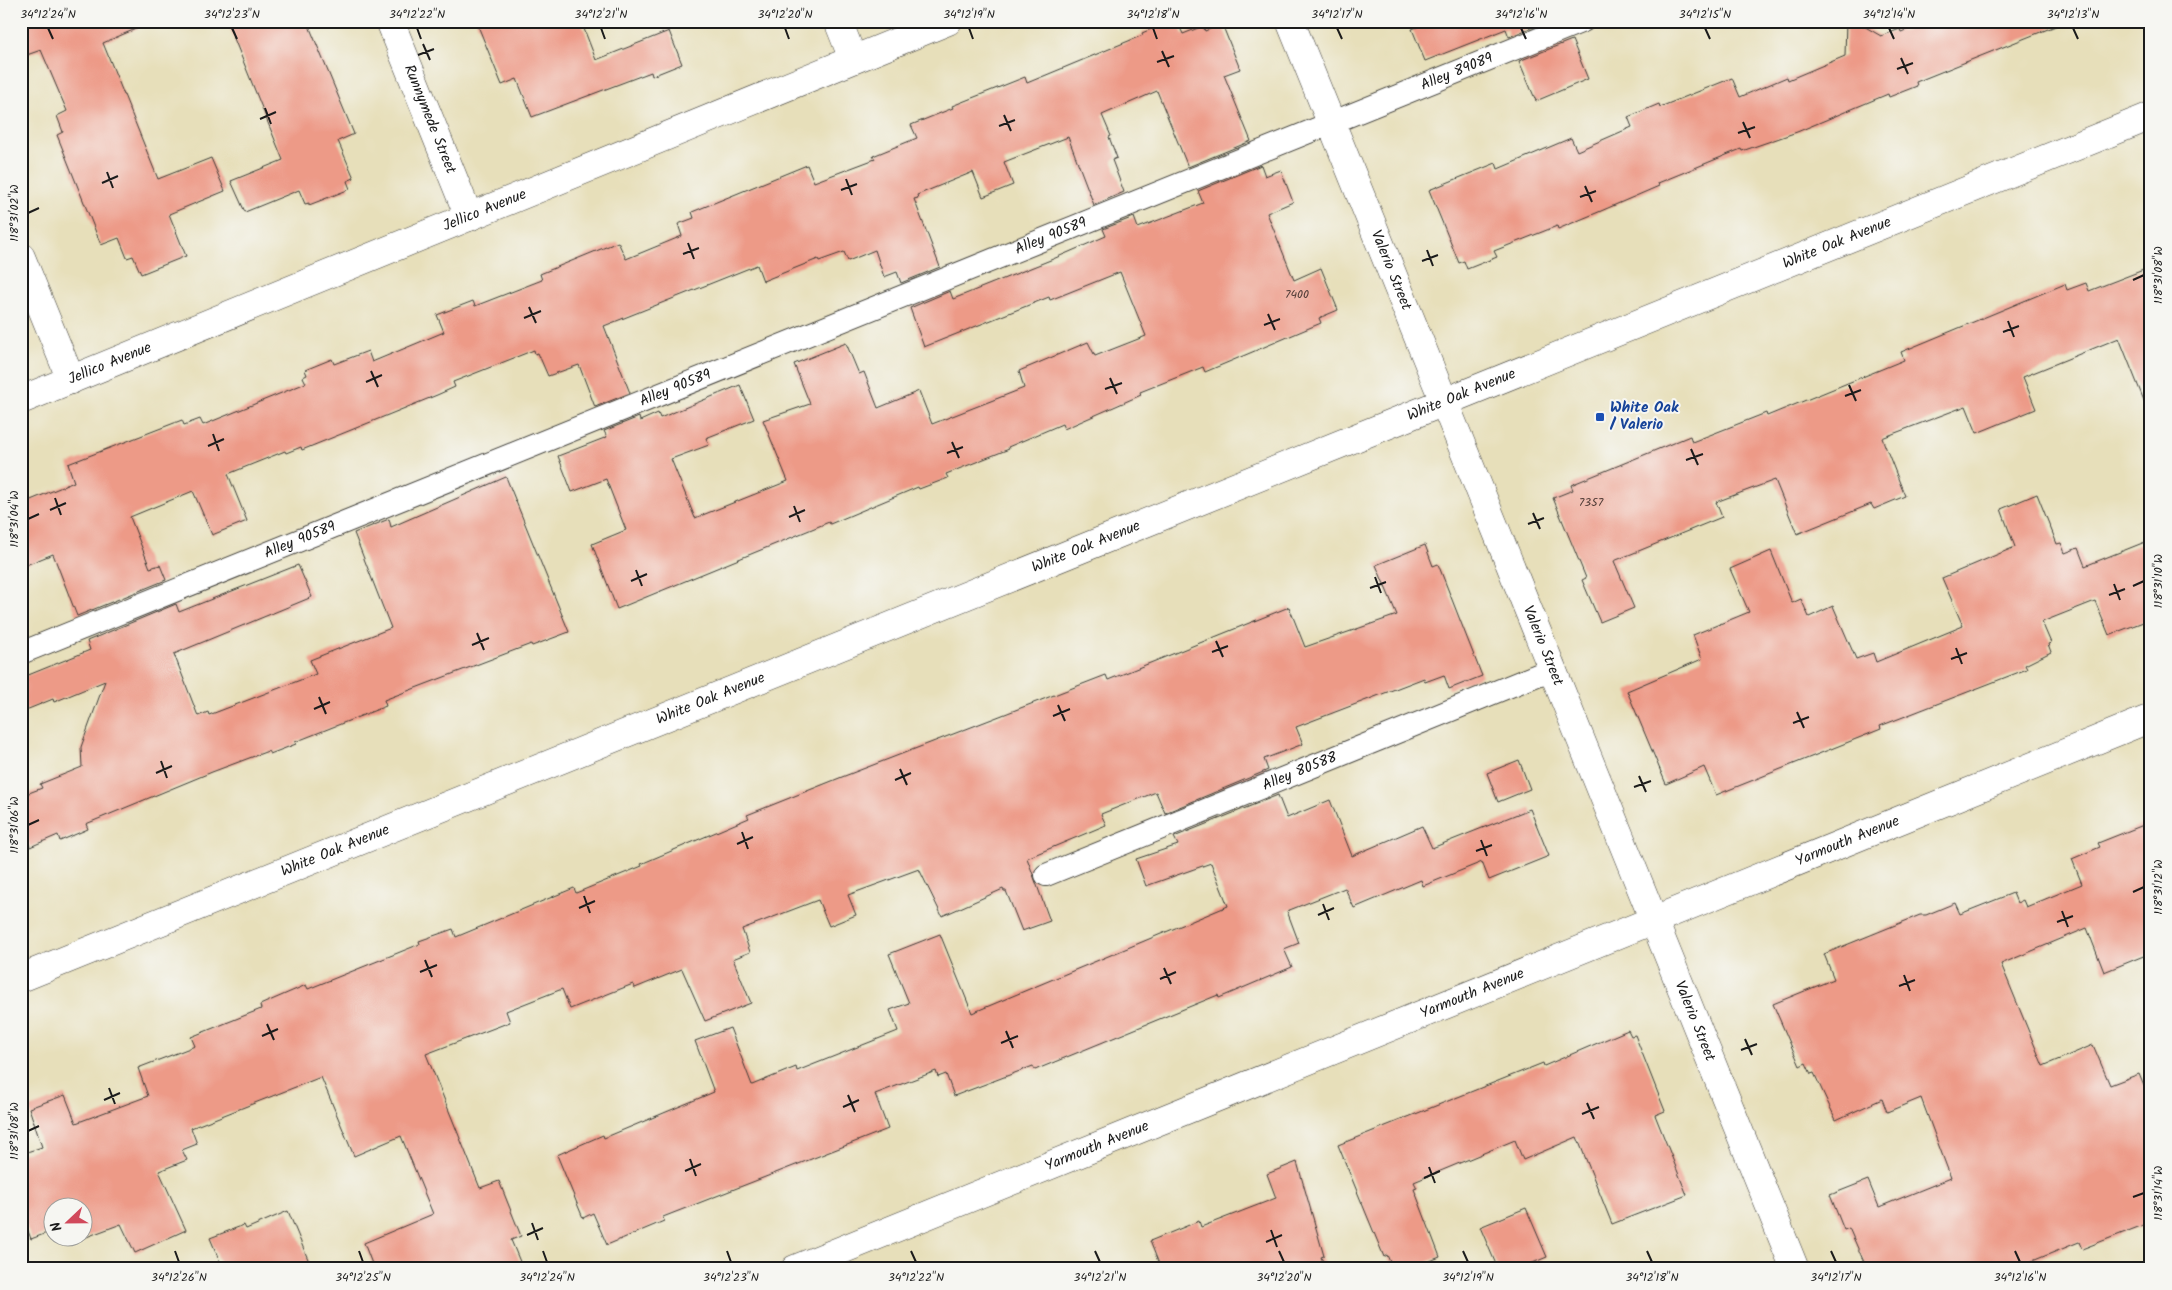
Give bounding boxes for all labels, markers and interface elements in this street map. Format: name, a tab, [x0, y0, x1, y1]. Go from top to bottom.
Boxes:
text: 34°12'24"N	[20, 5, 76, 24]
text: 34°12'23"N	[204, 5, 260, 24]
text: 34°12'22"N	[389, 5, 445, 24]
text: 34°12'21"N	[575, 5, 627, 24]
text: 34°12'20"N	[757, 5, 813, 24]
text: 34°12'19"N	[943, 5, 995, 24]
text: 34°12'18"N	[1126, 5, 1180, 24]
text: 34°12'17"N	[1311, 5, 1363, 24]
text: 34°12'16"N	[1495, 5, 1547, 24]
text: 34°12'15"N	[1679, 5, 1731, 24]
text: 34°12'14"N	[1863, 5, 1915, 24]
text: 34°12'13"N	[2047, 5, 2099, 24]
street label: Alley 89089	[1417, 46, 1498, 97]
street label: Runnymede Street	[397, 61, 463, 178]
street label: Jellico Avenue	[439, 182, 530, 238]
text: 118°31'02"W	[5, 184, 24, 242]
street label: White Oak Avenue	[1779, 210, 1895, 276]
street label: Alley 90589	[1011, 211, 1091, 262]
street label: Valerio Street	[1364, 226, 1418, 314]
text: 118°31'08"W	[2149, 246, 2168, 304]
house number: 7400	[1285, 285, 1309, 304]
street label: Jellico Avenue	[64, 336, 156, 392]
street label: White Oak Avenue	[1403, 362, 1520, 428]
street label: Alley 90589	[636, 363, 716, 414]
place label: White Oak / Valerio	[1609, 396, 1679, 437]
marker: White Oak / Valerio	[1594, 411, 1606, 423]
text: 118°31'04"W	[5, 490, 24, 548]
house number: 7357	[1579, 493, 1604, 512]
street label: White Oak Avenue	[1028, 514, 1144, 580]
street label: Alley 90589	[260, 515, 340, 565]
text: 118°31'10"W	[2149, 554, 2168, 608]
street label: Valerio Street	[1516, 602, 1570, 690]
street label: White Oak Avenue	[653, 666, 769, 732]
street label: Alley 80588	[1259, 745, 1342, 798]
text: 118°31'06"W	[5, 796, 24, 854]
street label: Yarmouth Avenue	[1792, 809, 1903, 873]
street label: White Oak Avenue	[277, 818, 393, 884]
text: 118°31'12"W	[2149, 859, 2168, 915]
street label: Yarmouth Avenue	[1416, 962, 1528, 1026]
street label: Valerio Street	[1668, 977, 1722, 1065]
text: 118°31'08"W	[5, 1102, 24, 1160]
street label: Yarmouth Avenue	[1041, 1114, 1153, 1178]
text: 118°31'14"W	[2149, 1166, 2168, 1220]
north arrow	[42, 1198, 92, 1248]
text: N	[45, 1218, 69, 1235]
text: 34°12'26"N	[151, 1268, 207, 1287]
text: 34°12'25"N	[335, 1268, 391, 1287]
text: 34°12'24"N	[519, 1268, 575, 1287]
text: 34°12'23"N	[703, 1268, 759, 1287]
text: 34°12'22"N	[888, 1268, 944, 1287]
text: 34°12'21"N	[1074, 1268, 1126, 1287]
text: 34°12'20"N	[1256, 1268, 1312, 1287]
text: 34°12'19"N	[1442, 1268, 1494, 1287]
text: 34°12'18"N	[1625, 1268, 1679, 1287]
text: 34°12'17"N	[1810, 1268, 1862, 1287]
text: 34°12'16"N	[1994, 1268, 2046, 1287]

